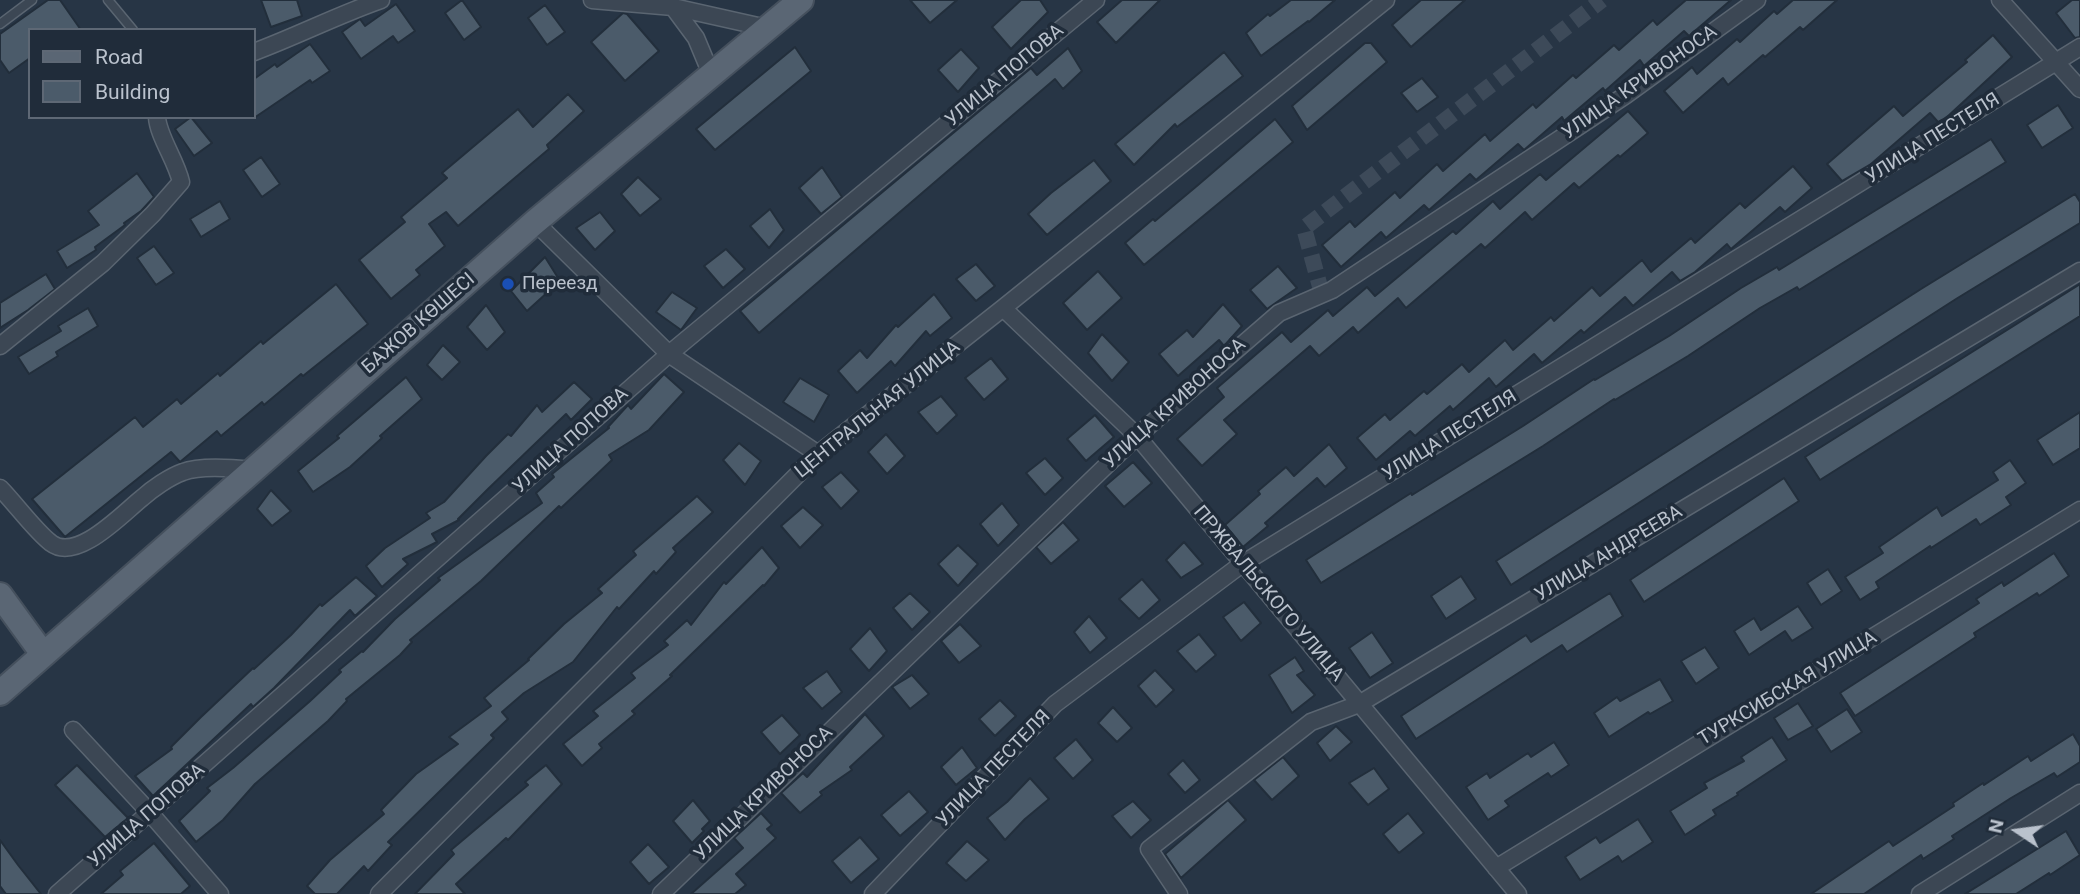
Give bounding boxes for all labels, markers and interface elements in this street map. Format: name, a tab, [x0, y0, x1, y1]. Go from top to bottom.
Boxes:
street label: УЛИЦА ПОПОВА	[941, 20, 1069, 132]
street label: УЛИЦА КРИВОНОСА	[1558, 21, 1722, 145]
legend	[28, 28, 256, 119]
text: Road	[95, 45, 143, 69]
text: Building	[95, 80, 170, 104]
street label: УЛИЦА ПЕСТЕЛЯ	[1862, 89, 2004, 189]
street label: БАЖОВ КӨШЕСІ	[358, 269, 480, 379]
place label: Переезд	[522, 273, 598, 295]
marker: Переезд	[500, 276, 516, 292]
street label: УЛИЦА КРИВОНОСА	[1099, 334, 1251, 474]
street label: ЦЕНТРАЛЬНАЯ УЛИЦА	[791, 336, 965, 484]
street label: УЛИЦА ПОПОВА	[509, 383, 633, 499]
street label: УЛИЦА ПЕСТЕЛЯ	[1379, 386, 1521, 486]
street label: УЛИЦА АНДРЕЕВА	[1531, 501, 1687, 607]
street label: ПРЖВАЛЬСКОГО УЛИЦА	[1188, 502, 1348, 686]
street label: ТУРКСИБСКАЯ УЛИЦА	[1695, 627, 1881, 751]
street label: УЛИЦА ПЕСТЕЛЯ	[932, 706, 1056, 832]
street label: УЛИЦА КРИВОНОСА	[690, 722, 838, 866]
street label: УЛИЦА ПОПОВА	[84, 759, 210, 873]
north arrow	[1982, 796, 2052, 866]
text: N	[1983, 817, 2009, 835]

